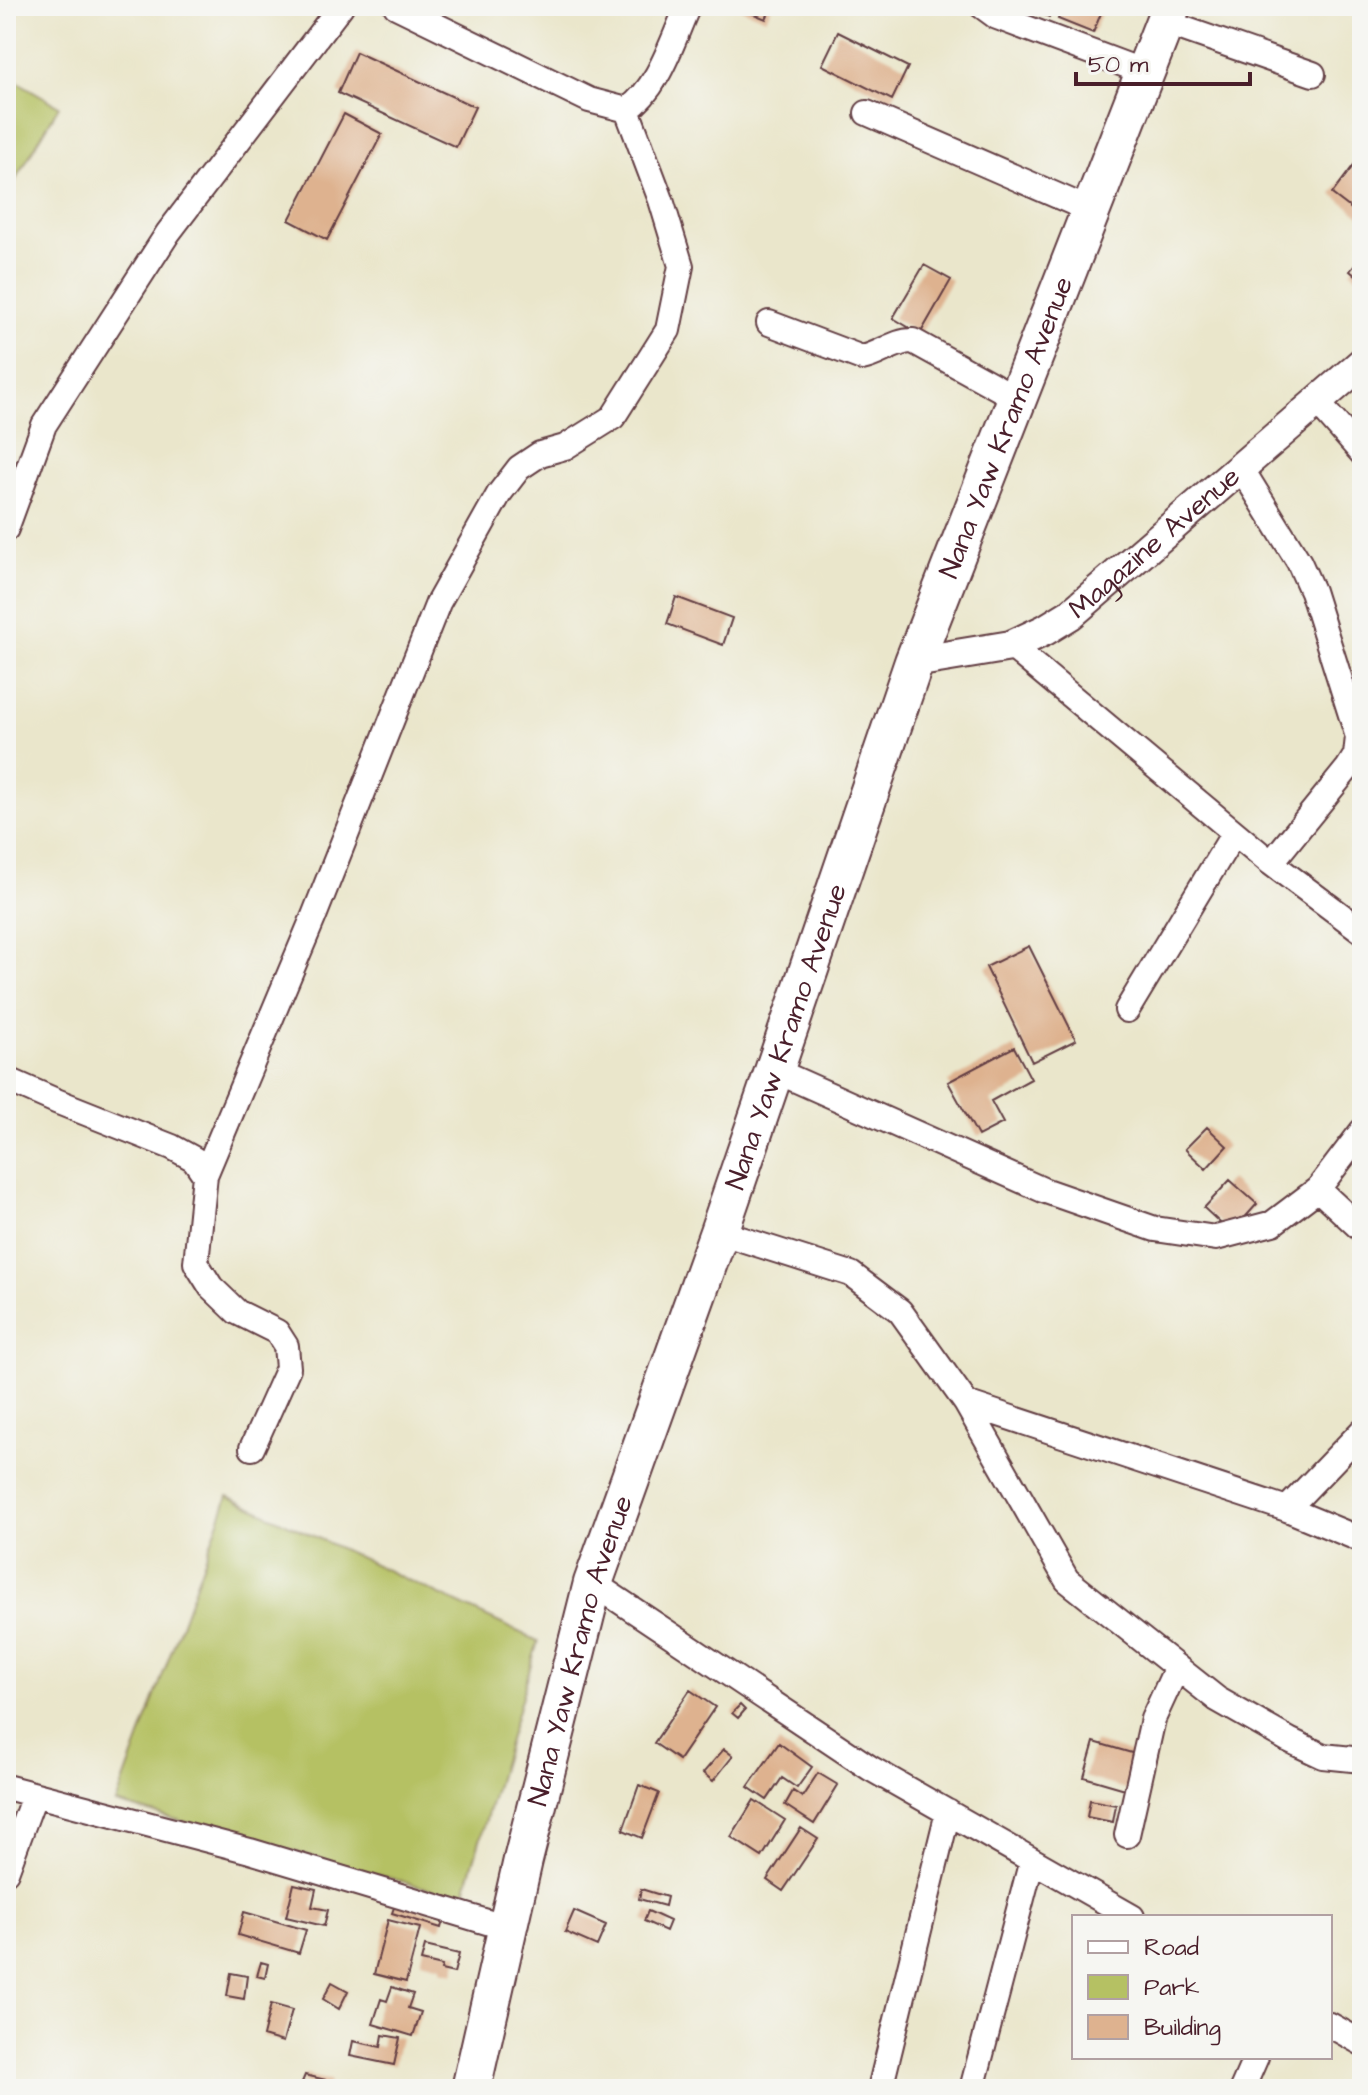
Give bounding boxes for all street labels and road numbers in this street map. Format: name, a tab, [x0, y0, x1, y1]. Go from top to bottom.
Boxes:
street label: Nana Yaw Kramo Avenue	[929, 271, 1083, 584]
street label: Magazine Avenue	[1060, 457, 1248, 628]
street label: Nana Yaw Kramo Avenue	[715, 879, 856, 1195]
street label: Nana Yaw Kramo Avenue	[518, 1490, 642, 1810]

